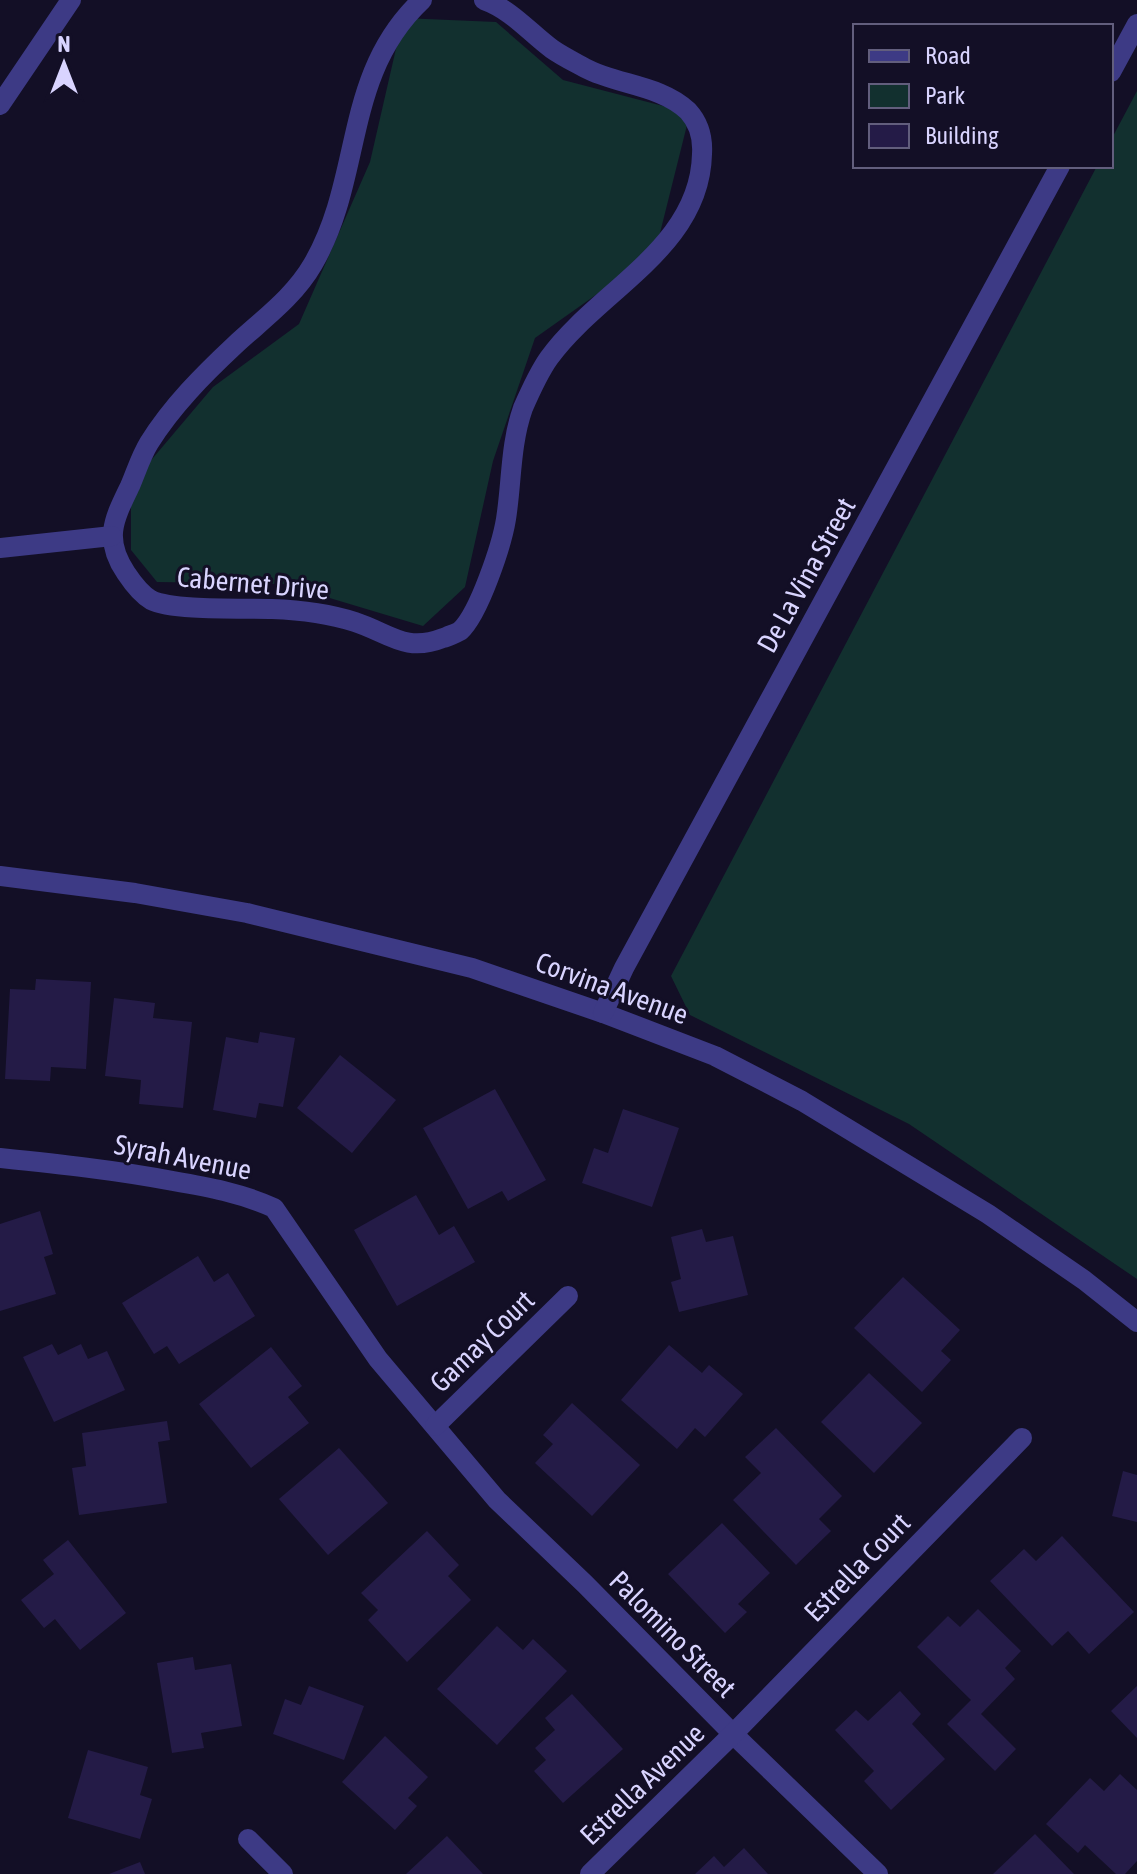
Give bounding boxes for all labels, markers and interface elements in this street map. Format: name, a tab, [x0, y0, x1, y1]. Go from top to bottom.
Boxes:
north arrow	[24, 24, 104, 104]
legend	[853, 24, 1113, 168]
text: N	[58, 31, 70, 57]
text: Road	[925, 42, 971, 69]
text: Park	[925, 82, 966, 109]
text: Building	[925, 122, 999, 149]
street label: De La Vina Street	[750, 492, 862, 658]
street label: Cabernet Drive	[176, 560, 330, 606]
street label: Corvina Avenue	[531, 946, 693, 1030]
street label: Syrah Avenue	[112, 1128, 254, 1186]
street label: Gamay Court	[423, 1284, 541, 1398]
street label: Estrella Court	[798, 1506, 916, 1628]
street label: Palomino Street	[603, 1564, 743, 1704]
street label: Estrella Avenue	[573, 1717, 711, 1851]

